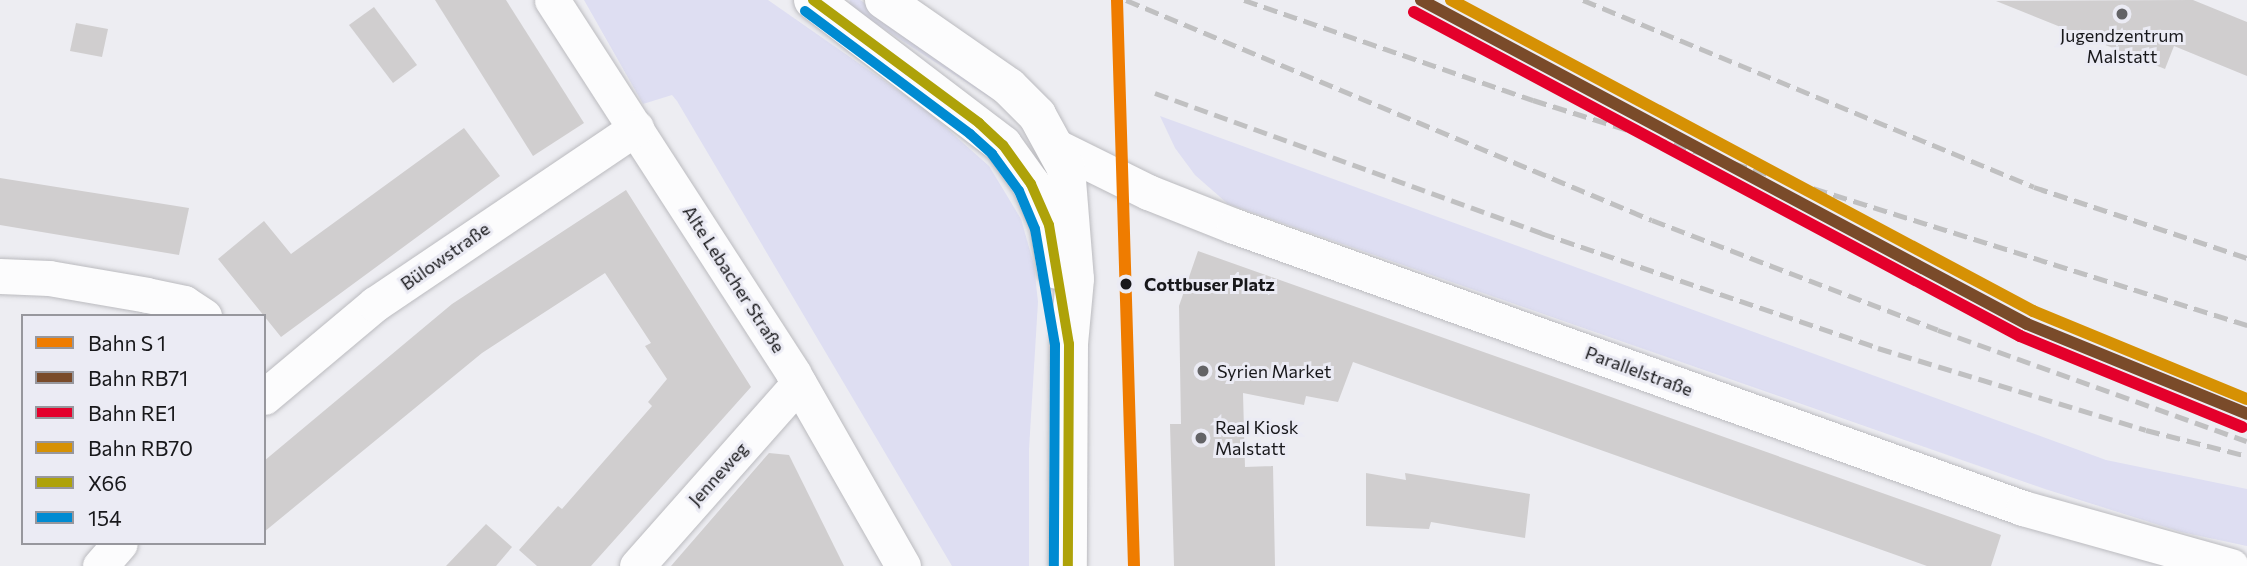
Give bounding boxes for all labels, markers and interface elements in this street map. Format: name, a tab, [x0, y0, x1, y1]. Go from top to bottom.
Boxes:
marker: Jugendzentrum Malstatt	[2114, 6, 2130, 22]
place label: Jugendzentrum Malstatt	[2060, 25, 2184, 68]
street label: Alte Lebacher Straße	[678, 201, 790, 357]
street label: Bülowstraße	[396, 218, 494, 294]
marker: Cottbuser Platz	[1114, 272, 1138, 296]
place label: Cottbuser Platz	[1144, 273, 1275, 295]
legend	[21, 314, 266, 545]
text: Bahn S 1	[88, 330, 166, 355]
street label: Parallelstraße	[1582, 342, 1696, 400]
place label: Syrien Market	[1217, 360, 1331, 382]
marker: Syrien Market	[1195, 363, 1211, 379]
text: Bahn RB71	[88, 365, 188, 390]
text: Bahn RE1	[88, 400, 176, 425]
place label: Real Kiosk Malstatt	[1215, 417, 1299, 460]
marker: Real Kiosk Malstatt	[1193, 430, 1209, 446]
text: Bahn RB70	[88, 435, 193, 460]
street label: Jenneweg	[684, 438, 752, 510]
text: X66	[88, 470, 127, 495]
text: 154	[88, 505, 122, 530]

